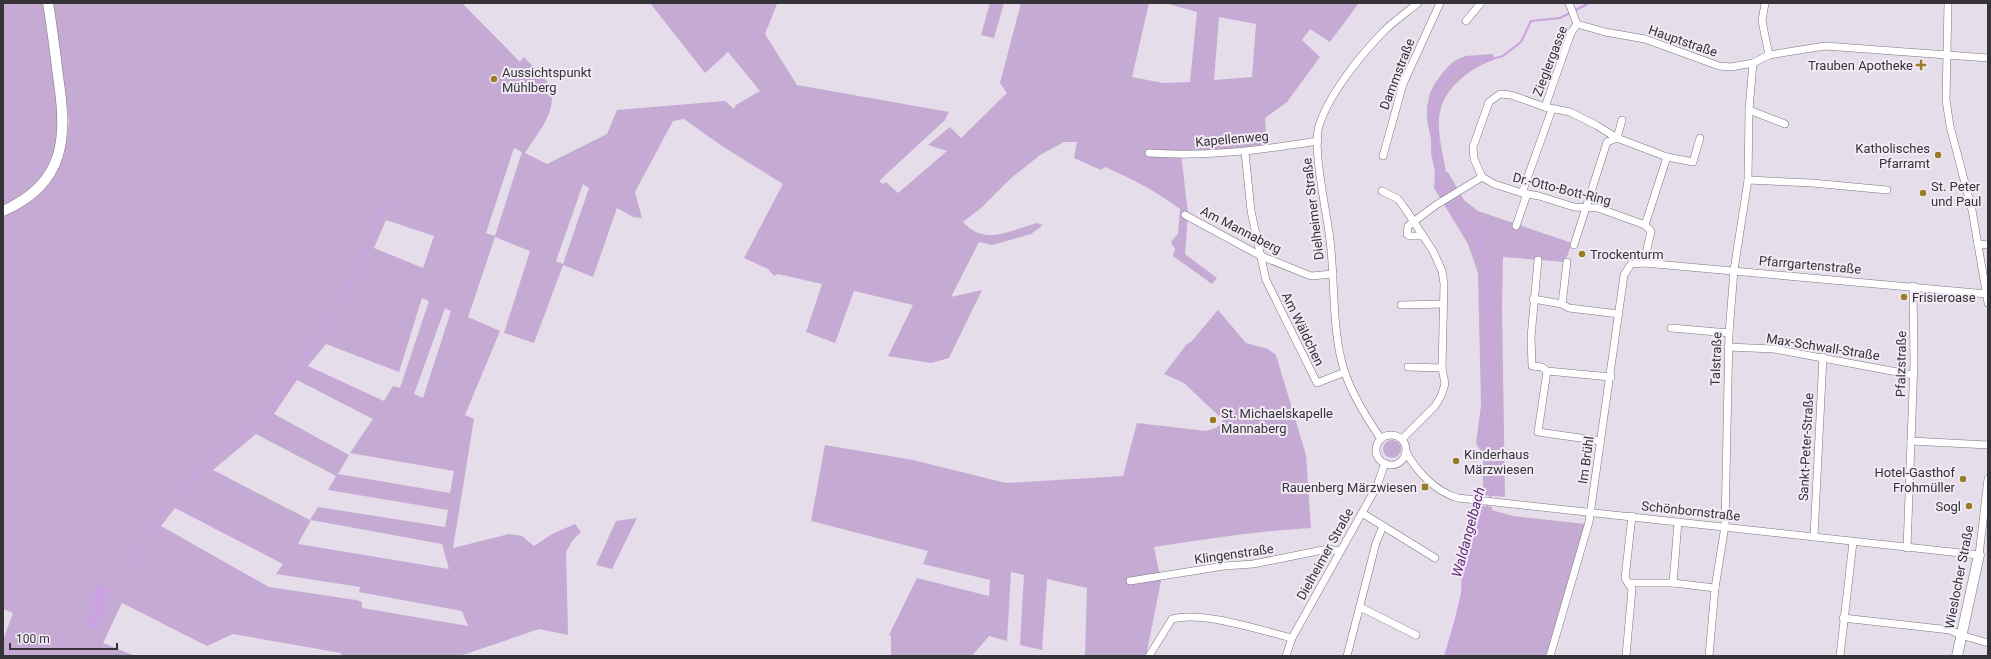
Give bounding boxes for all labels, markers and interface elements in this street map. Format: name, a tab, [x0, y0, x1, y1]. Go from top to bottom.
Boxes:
street label: Hauptstraße	[1647, 22, 1720, 60]
street label: Zieglergasse	[1530, 24, 1570, 98]
street label: Dammstraße	[1377, 36, 1418, 112]
place label: Trauben Apotheke	[1808, 58, 1913, 73]
marker: Trauben Apotheke	[1916, 60, 1926, 70]
place label: Aussichtspunkt Mühlberg	[502, 65, 592, 95]
marker: Aussichtspunkt Mühlberg	[489, 74, 499, 84]
street label: Kapellenweg	[1195, 128, 1269, 150]
place label: Katholisches Pfarramt	[1855, 141, 1930, 171]
marker: Katholisches Pfarramt	[1933, 150, 1943, 160]
street label: Dielheimer Straße	[1299, 157, 1327, 261]
street label: Dr.-Otto-Bott-Ring	[1511, 170, 1613, 208]
place label: St. Peter und Paul	[1931, 179, 1981, 209]
marker: St. Peter und Paul	[1918, 188, 1928, 198]
street label: Am Mannaberg	[1198, 203, 1284, 257]
place label: Trockenturm	[1590, 247, 1664, 262]
marker: Trockenturm	[1577, 249, 1587, 259]
street label: Pfarrgartenstraße	[1758, 253, 1862, 277]
street label: Am Wäldchen	[1279, 290, 1327, 368]
place label: Frisieroase	[1912, 290, 1976, 305]
marker: Frisieroase	[1899, 292, 1909, 302]
street label: Max-Schwall-Straße	[1765, 331, 1881, 363]
street label: Pfalzstraße	[1893, 331, 1909, 397]
street label: Talstraße	[1708, 332, 1724, 386]
street label: Sankt-Peter-Straße	[1796, 392, 1816, 502]
place label: St. Michaelskapelle Mannaberg	[1221, 406, 1333, 436]
marker: St. Michaelskapelle Mannaberg	[1208, 415, 1218, 425]
street label: Im Brühl	[1575, 435, 1597, 485]
place label: Kinderhaus Märzwiesen	[1464, 447, 1534, 477]
marker: Kinderhaus Märzwiesen	[1451, 456, 1461, 466]
place label: Hotel-Gasthof Frohmüller	[1874, 465, 1956, 495]
marker: Hotel-Gasthof Frohmüller	[1958, 474, 1968, 484]
place label: Rauenberg Märzwiesen	[1282, 480, 1417, 495]
marker: Rauenberg Märzwiesen	[1420, 482, 1430, 492]
water label: Waldangelbach	[1448, 485, 1488, 579]
street label: Schönbornstraße	[1641, 498, 1741, 524]
place label: Sogl	[1935, 499, 1961, 514]
marker: Sogl	[1964, 501, 1974, 511]
street label: Dielheimer Straße	[1294, 505, 1357, 603]
street label: Wieslocher Straße	[1942, 524, 1976, 630]
street label: Klingenstraße	[1193, 541, 1275, 567]
scale bar	[10, 625, 117, 651]
text: 100 m	[16, 632, 50, 646]

